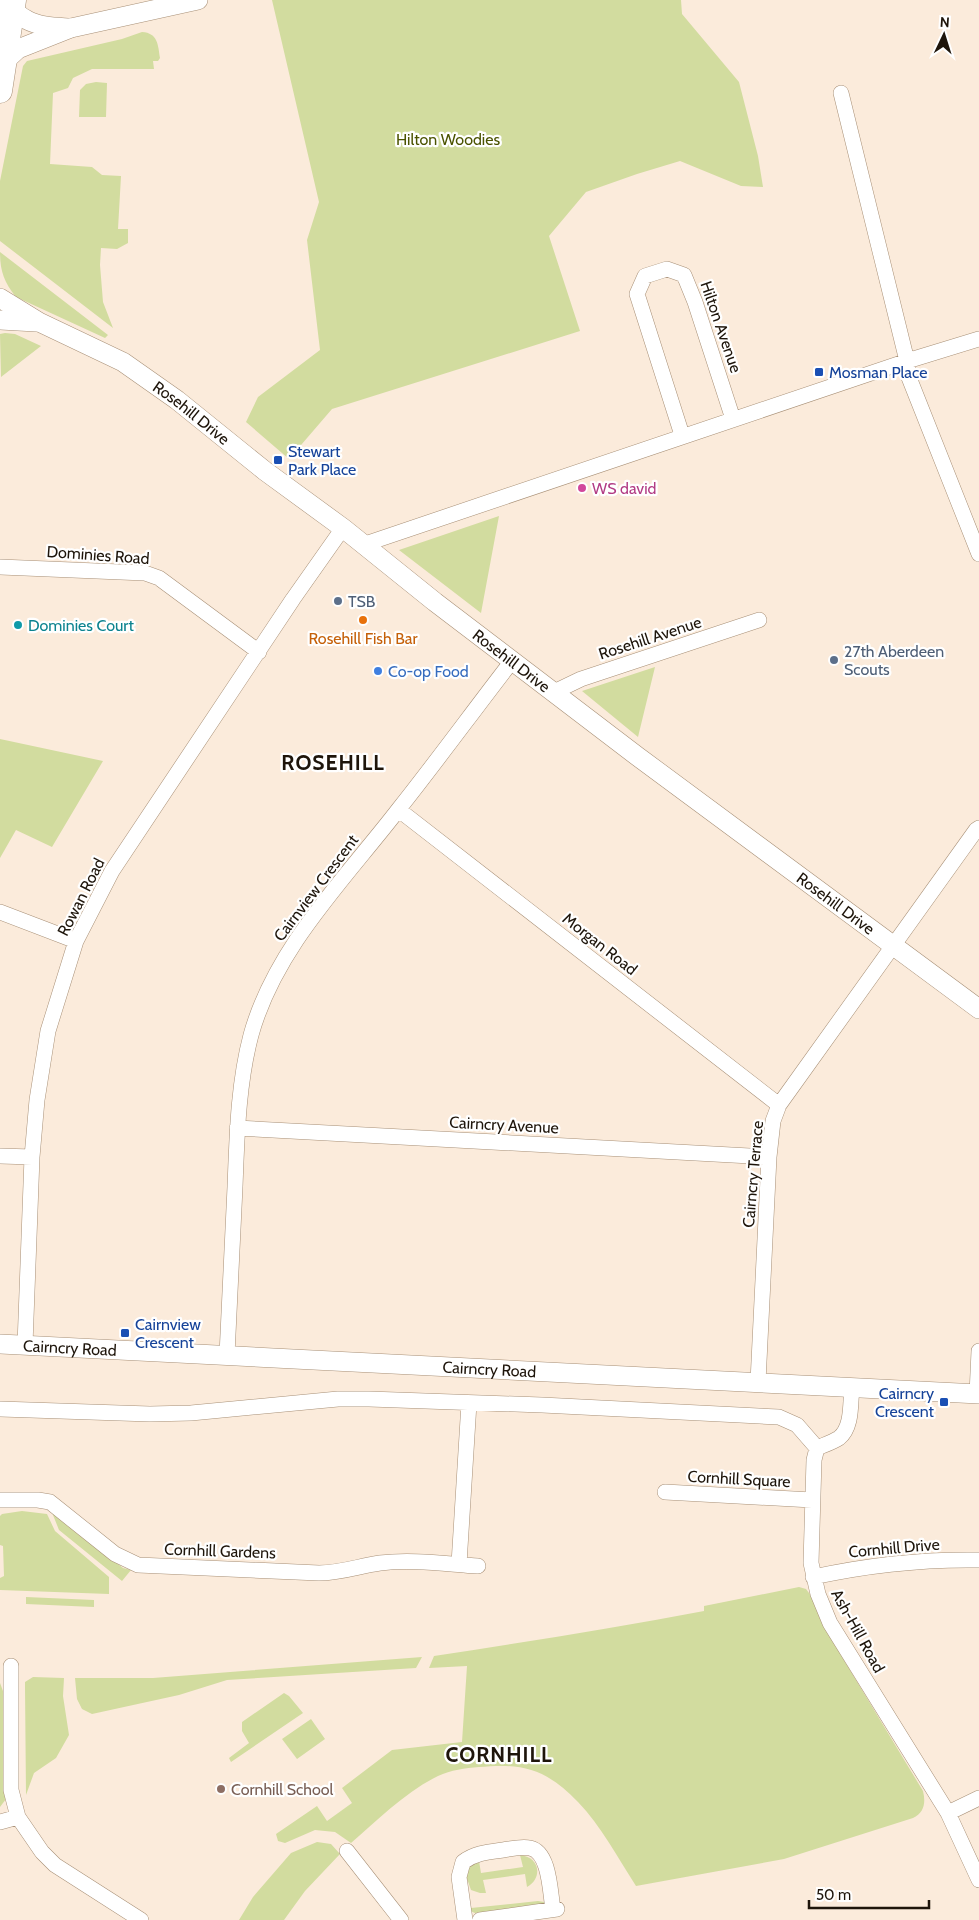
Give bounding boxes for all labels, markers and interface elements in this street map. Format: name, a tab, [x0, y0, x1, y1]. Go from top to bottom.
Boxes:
north arrow	[919, 10, 969, 60]
text: N	[939, 13, 950, 31]
park label: Hilton Woodies	[396, 130, 500, 149]
street label: Hilton Avenue	[696, 279, 746, 375]
place label: Mosman Place	[829, 363, 927, 382]
marker: Mosman Place	[813, 366, 825, 378]
street label: Rosehill Drive	[149, 377, 234, 448]
place label: Stewart Park Place	[288, 442, 356, 479]
marker: Stewart Park Place	[272, 454, 284, 466]
place label: WS david	[592, 479, 657, 498]
marker: WS david	[576, 482, 588, 494]
street label: Dominies Road	[46, 542, 150, 568]
place label: TSB	[348, 592, 376, 611]
marker: TSB	[332, 595, 344, 607]
street label: Rosehill Avenue	[596, 612, 704, 664]
marker: Rosehill Fish Bar	[357, 614, 369, 626]
place label: Dominies Court	[28, 616, 134, 635]
marker: Dominies Court	[12, 619, 24, 631]
street label: Rosehill Drive	[469, 625, 554, 696]
place label: Rosehill Fish Bar	[308, 629, 418, 648]
place label: 27th Aberdeen Scouts	[844, 642, 944, 679]
marker: 27th Aberdeen Scouts	[828, 654, 840, 666]
place label: Co-op Food	[388, 662, 469, 681]
marker: Co-op Food	[372, 665, 384, 677]
district label: ROSEHILL	[281, 750, 385, 775]
street label: Cairnview Crescent	[270, 831, 363, 945]
street label: Rowan Road	[53, 855, 109, 939]
street label: Rosehill Drive	[793, 868, 879, 938]
street label: Morgan Road	[559, 909, 641, 979]
street label: Cairncry Avenue	[449, 1113, 559, 1137]
street label: Cairncry Terrace	[739, 1120, 767, 1228]
place label: Cairnview Crescent	[135, 1315, 201, 1352]
marker: Cairnview Crescent	[119, 1327, 131, 1339]
street label: Cairncry Road	[23, 1336, 117, 1359]
street label: Cairncry Road	[442, 1357, 537, 1381]
place label: Cairncry Crescent	[875, 1384, 935, 1421]
marker: Cairncry Crescent	[938, 1396, 950, 1408]
street label: Cornhill Square	[687, 1467, 791, 1491]
street label: Cornhill Drive	[848, 1535, 940, 1561]
street label: Cornhill Gardens	[164, 1540, 276, 1562]
street label: Ash-Hill Road	[827, 1586, 889, 1676]
district label: CORNHILL	[446, 1742, 552, 1767]
place label: Cornhill School	[231, 1780, 334, 1799]
marker: Cornhill School	[215, 1783, 227, 1795]
scale bar	[809, 1878, 929, 1910]
text: 50 m	[816, 1886, 851, 1904]

